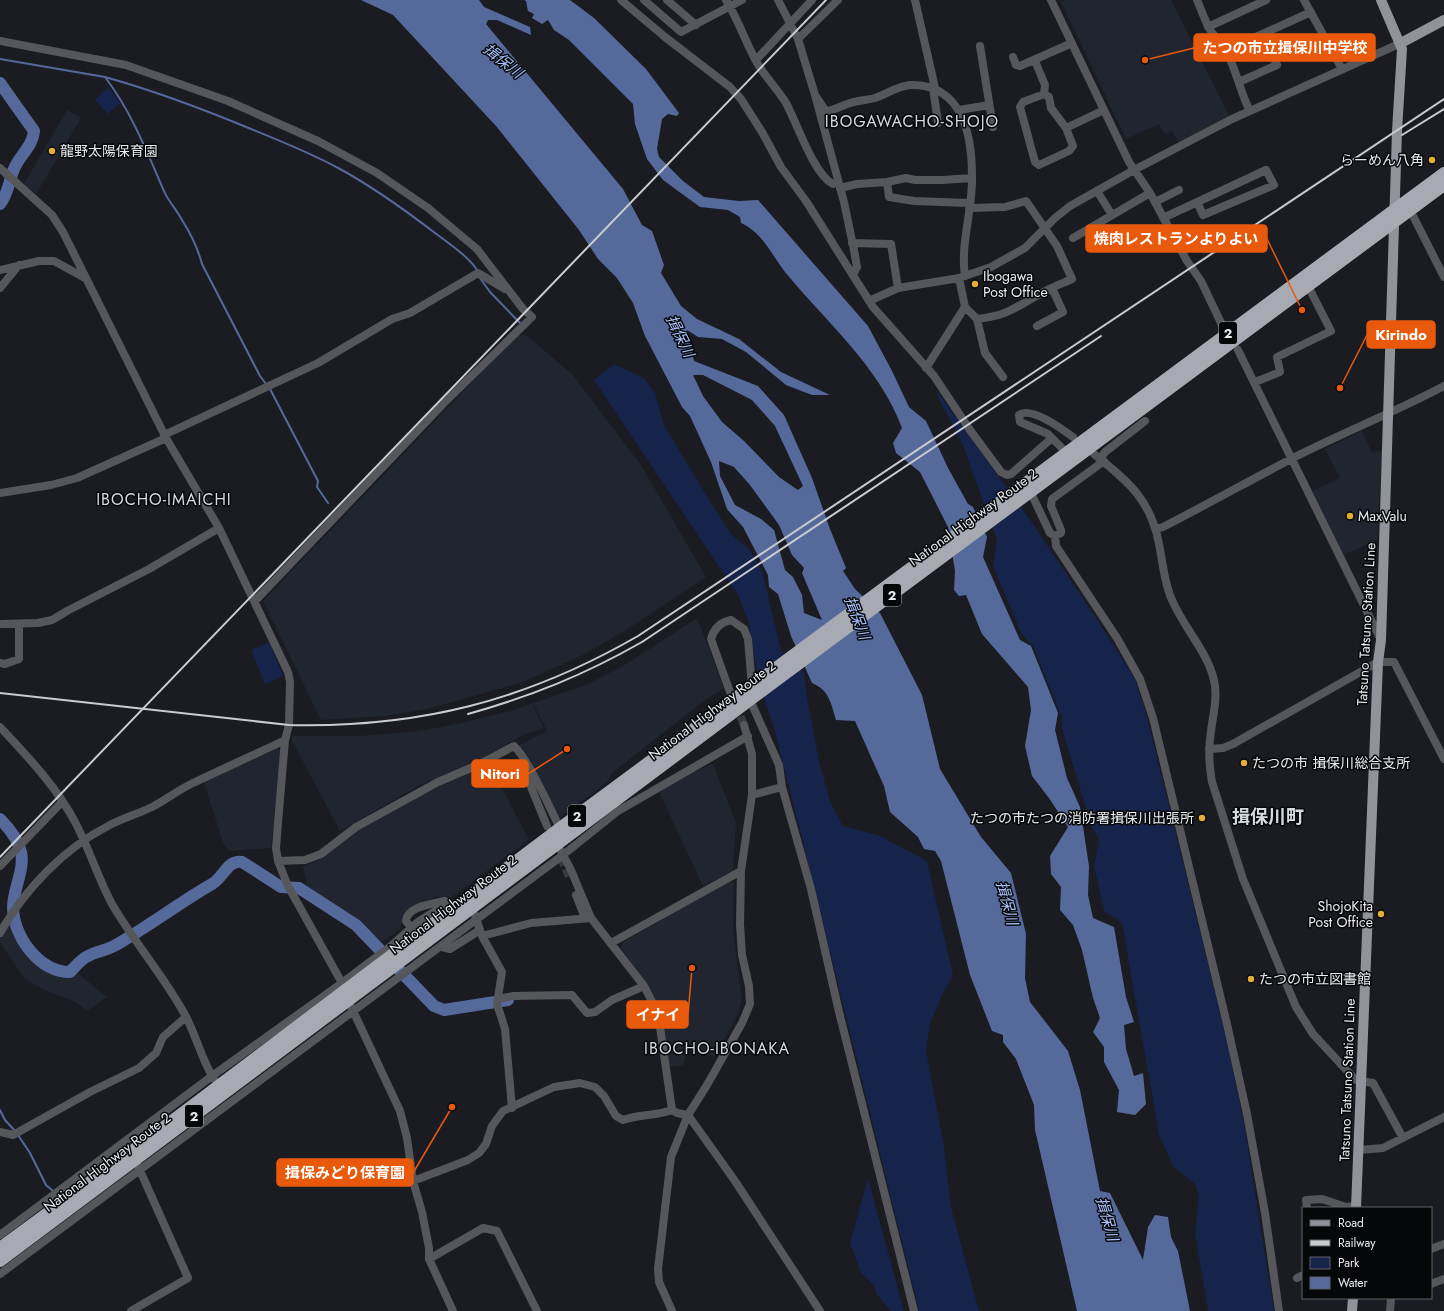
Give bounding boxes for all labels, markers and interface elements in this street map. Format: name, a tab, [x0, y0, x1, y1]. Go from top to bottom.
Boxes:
callout: たつの市立揖保川中学校	[1194, 34, 1375, 61]
text: たつの市立揖保川中学校	[1202, 37, 1368, 59]
water label: 揖保川	[479, 38, 529, 85]
district label: IBOGAWACHO-SHOJO	[825, 110, 999, 133]
place label: 龍野太陽保育園	[60, 141, 158, 161]
marker: 龍野太陽保育園	[47, 146, 57, 156]
place label: らーめん八角	[1340, 150, 1424, 170]
marker: らーめん八角	[1427, 155, 1437, 165]
callout: 焼肉レストランよりよい	[1086, 225, 1267, 252]
text: 焼肉レストランよりよい	[1094, 228, 1258, 250]
place label: Ibogawa Post Office	[983, 266, 1048, 302]
marker: Ibogawa Post Office	[970, 279, 980, 289]
water label: 揖保川	[660, 311, 701, 363]
callout: Kirindo	[1367, 321, 1435, 348]
road number: 2	[1219, 322, 1237, 344]
text: Kirindo	[1375, 324, 1427, 346]
street label: National Highway Route 2	[905, 463, 1042, 571]
district label: IBOCHO-IMAICHI	[96, 488, 232, 511]
place label: MaxValu	[1358, 506, 1407, 526]
marker: MaxValu	[1345, 511, 1355, 521]
street label: Tatsuno Tatsuno Station Line	[1352, 542, 1380, 706]
road number: 2	[883, 584, 901, 606]
water label: 揖保川	[839, 593, 876, 645]
street label: National Highway Route 2	[644, 655, 780, 765]
place label: たつの市 揖保川総合支所	[1252, 753, 1410, 773]
marker: たつの市 揖保川総合支所	[1239, 758, 1249, 768]
callout: Nitori	[472, 760, 528, 787]
text: Nitori	[480, 763, 520, 785]
district label: 揖保川町	[1232, 804, 1304, 830]
road number: 2	[568, 805, 586, 827]
place label: たつの市たつの消防署揖保川出張所	[970, 808, 1194, 828]
marker: たつの市たつの消防署揖保川出張所	[1197, 813, 1207, 823]
street label: National Highway Route 2	[385, 849, 521, 959]
water label: 揖保川	[991, 878, 1024, 930]
place label: ShojoKita Post Office	[1308, 896, 1373, 932]
marker: ShojoKita Post Office	[1376, 909, 1386, 919]
place label: たつの市立図書館	[1259, 969, 1371, 989]
marker: たつの市立図書館	[1246, 974, 1256, 984]
street label: Tatsuno Tatsuno Station Line	[1334, 998, 1360, 1162]
callout: イナイ	[627, 1001, 688, 1028]
text: イナイ	[636, 1004, 680, 1026]
district label: IBOCHO-IBONAKA	[644, 1037, 790, 1060]
road number: 2	[185, 1105, 203, 1127]
street label: National Highway Route 2	[39, 1107, 175, 1217]
callout: 揖保みどり保育園	[277, 1159, 413, 1186]
text: 揖保みどり保育園	[285, 1162, 405, 1184]
water label: 揖保川	[1090, 1194, 1124, 1246]
legend	[1302, 1207, 1432, 1299]
text: Road	[1338, 1214, 1364, 1232]
text: Railway	[1338, 1234, 1376, 1252]
text: Park	[1338, 1254, 1360, 1272]
text: Water	[1338, 1274, 1369, 1292]

